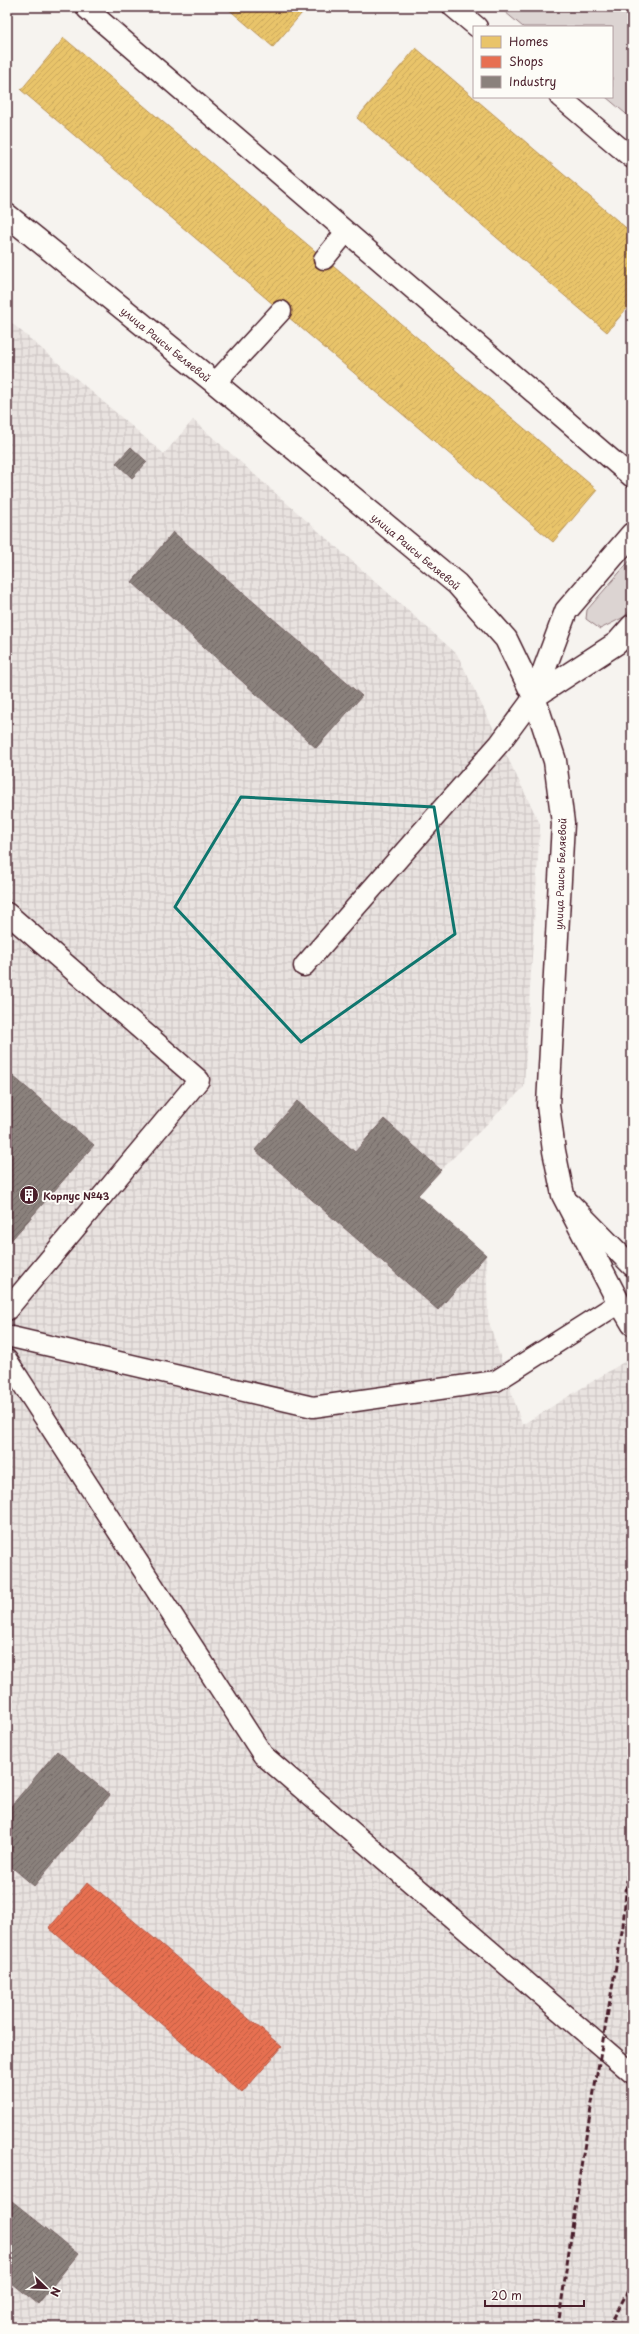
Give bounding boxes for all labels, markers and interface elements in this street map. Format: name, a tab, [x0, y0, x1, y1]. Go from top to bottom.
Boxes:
legend	[473, 26, 613, 98]
text: Homes	[509, 32, 548, 50]
text: Shops	[509, 52, 544, 70]
text: Industry	[509, 72, 557, 90]
street label: улица Раисы Беляевой	[118, 303, 214, 385]
street label: улица Раисы Беляевой	[368, 509, 464, 593]
street label: улица Раисы Беляевой	[551, 818, 569, 930]
building icon: Корпус №43	[18, 1184, 40, 1206]
place label: Корпус №43	[43, 1188, 110, 1203]
north arrow	[26, 2268, 66, 2308]
scale bar	[485, 2282, 584, 2308]
text: N	[46, 2285, 65, 2300]
text: 20 m	[491, 2286, 522, 2304]

